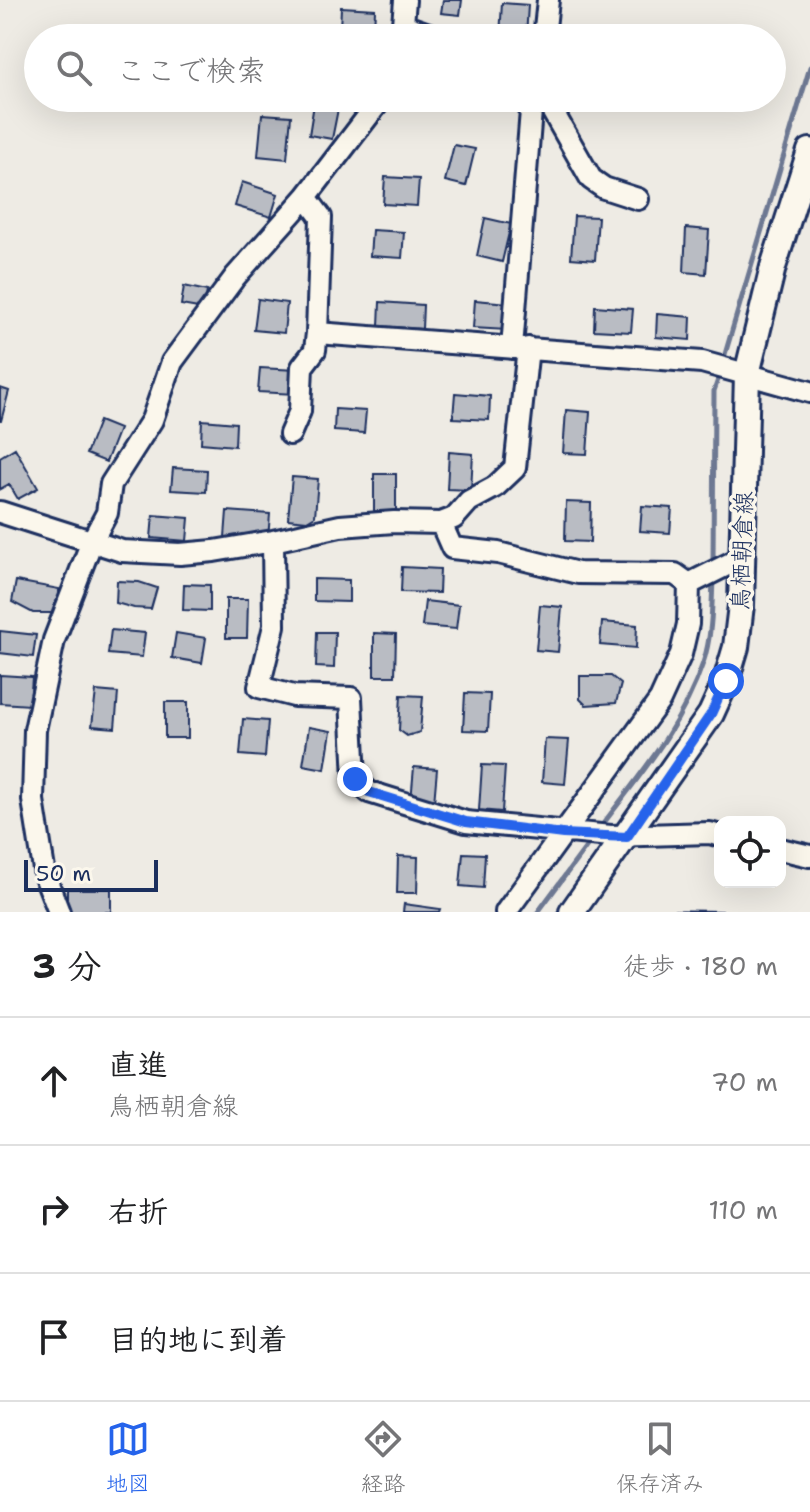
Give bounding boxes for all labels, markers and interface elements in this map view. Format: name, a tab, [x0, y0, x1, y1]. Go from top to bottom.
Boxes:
search box	[24, 24, 786, 112]
icon: search	[52, 46, 96, 90]
text: ここで検索	[116, 50, 266, 91]
street label: 鳥栖朝倉線	[724, 490, 760, 612]
route start	[708, 663, 744, 699]
route end	[337, 761, 373, 797]
map controls	[714, 816, 786, 888]
button: locate	[714, 816, 786, 888]
scale bar	[24, 856, 158, 892]
text: 50 m	[36, 859, 91, 888]
text: 3 分	[32, 943, 102, 989]
text: 徒歩 · 180 m	[623, 948, 778, 983]
text: 直進	[108, 1044, 168, 1085]
icon: ahead	[32, 1059, 76, 1103]
text: 70 m	[711, 1064, 778, 1099]
text: 鳥栖朝倉線	[108, 1088, 238, 1123]
icon: right	[32, 1187, 76, 1231]
text: 右折	[108, 1191, 168, 1232]
text: 110 m	[708, 1192, 778, 1227]
icon: arrive	[32, 1315, 76, 1359]
text: 目的地に到着	[108, 1319, 288, 1360]
tab: 地図	[106, 1417, 150, 1498]
tab: 経路	[361, 1417, 405, 1498]
tab: 保存済み	[616, 1417, 704, 1498]

